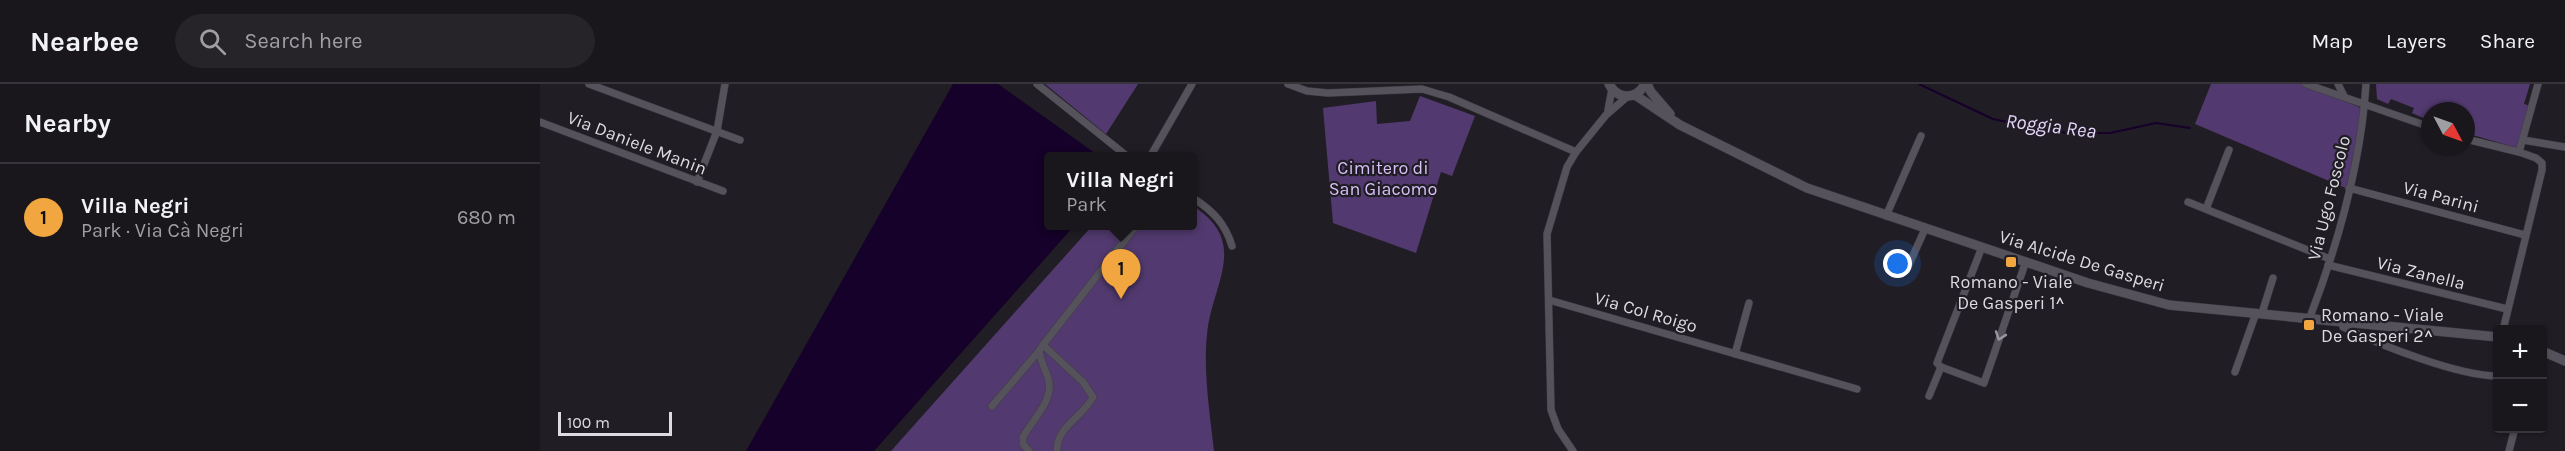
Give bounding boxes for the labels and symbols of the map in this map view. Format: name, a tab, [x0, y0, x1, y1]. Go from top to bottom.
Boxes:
north arrow	[2421, 102, 2475, 156]
street label: Via Daniele Manin	[564, 106, 710, 180]
water label: Roggia Rea	[2004, 109, 2098, 143]
street label: Via Ugo Foscolo	[2303, 133, 2355, 263]
park label: Cimitero di San Giacomo	[1329, 157, 1437, 200]
street label: Via Parini	[2401, 176, 2481, 218]
street label: Via Alcide De Gasperi	[1997, 225, 2167, 297]
your location	[1883, 249, 1912, 278]
pin: 1	[1102, 250, 1140, 299]
street label: Via Zanella	[2375, 251, 2467, 295]
marker: Romano - Viale De Gasperi 1^	[2004, 255, 2018, 269]
place label: Romano - Viale De Gasperi 1^	[1950, 271, 2072, 314]
street label: Via Col Roigo	[1592, 287, 1700, 337]
place label: Romano - Viale De Gasperi 2^	[2321, 304, 2444, 347]
marker: Romano - Viale De Gasperi 2^	[2302, 318, 2316, 332]
one-way arrow	[1995, 330, 2007, 341]
scale bar	[558, 409, 672, 436]

